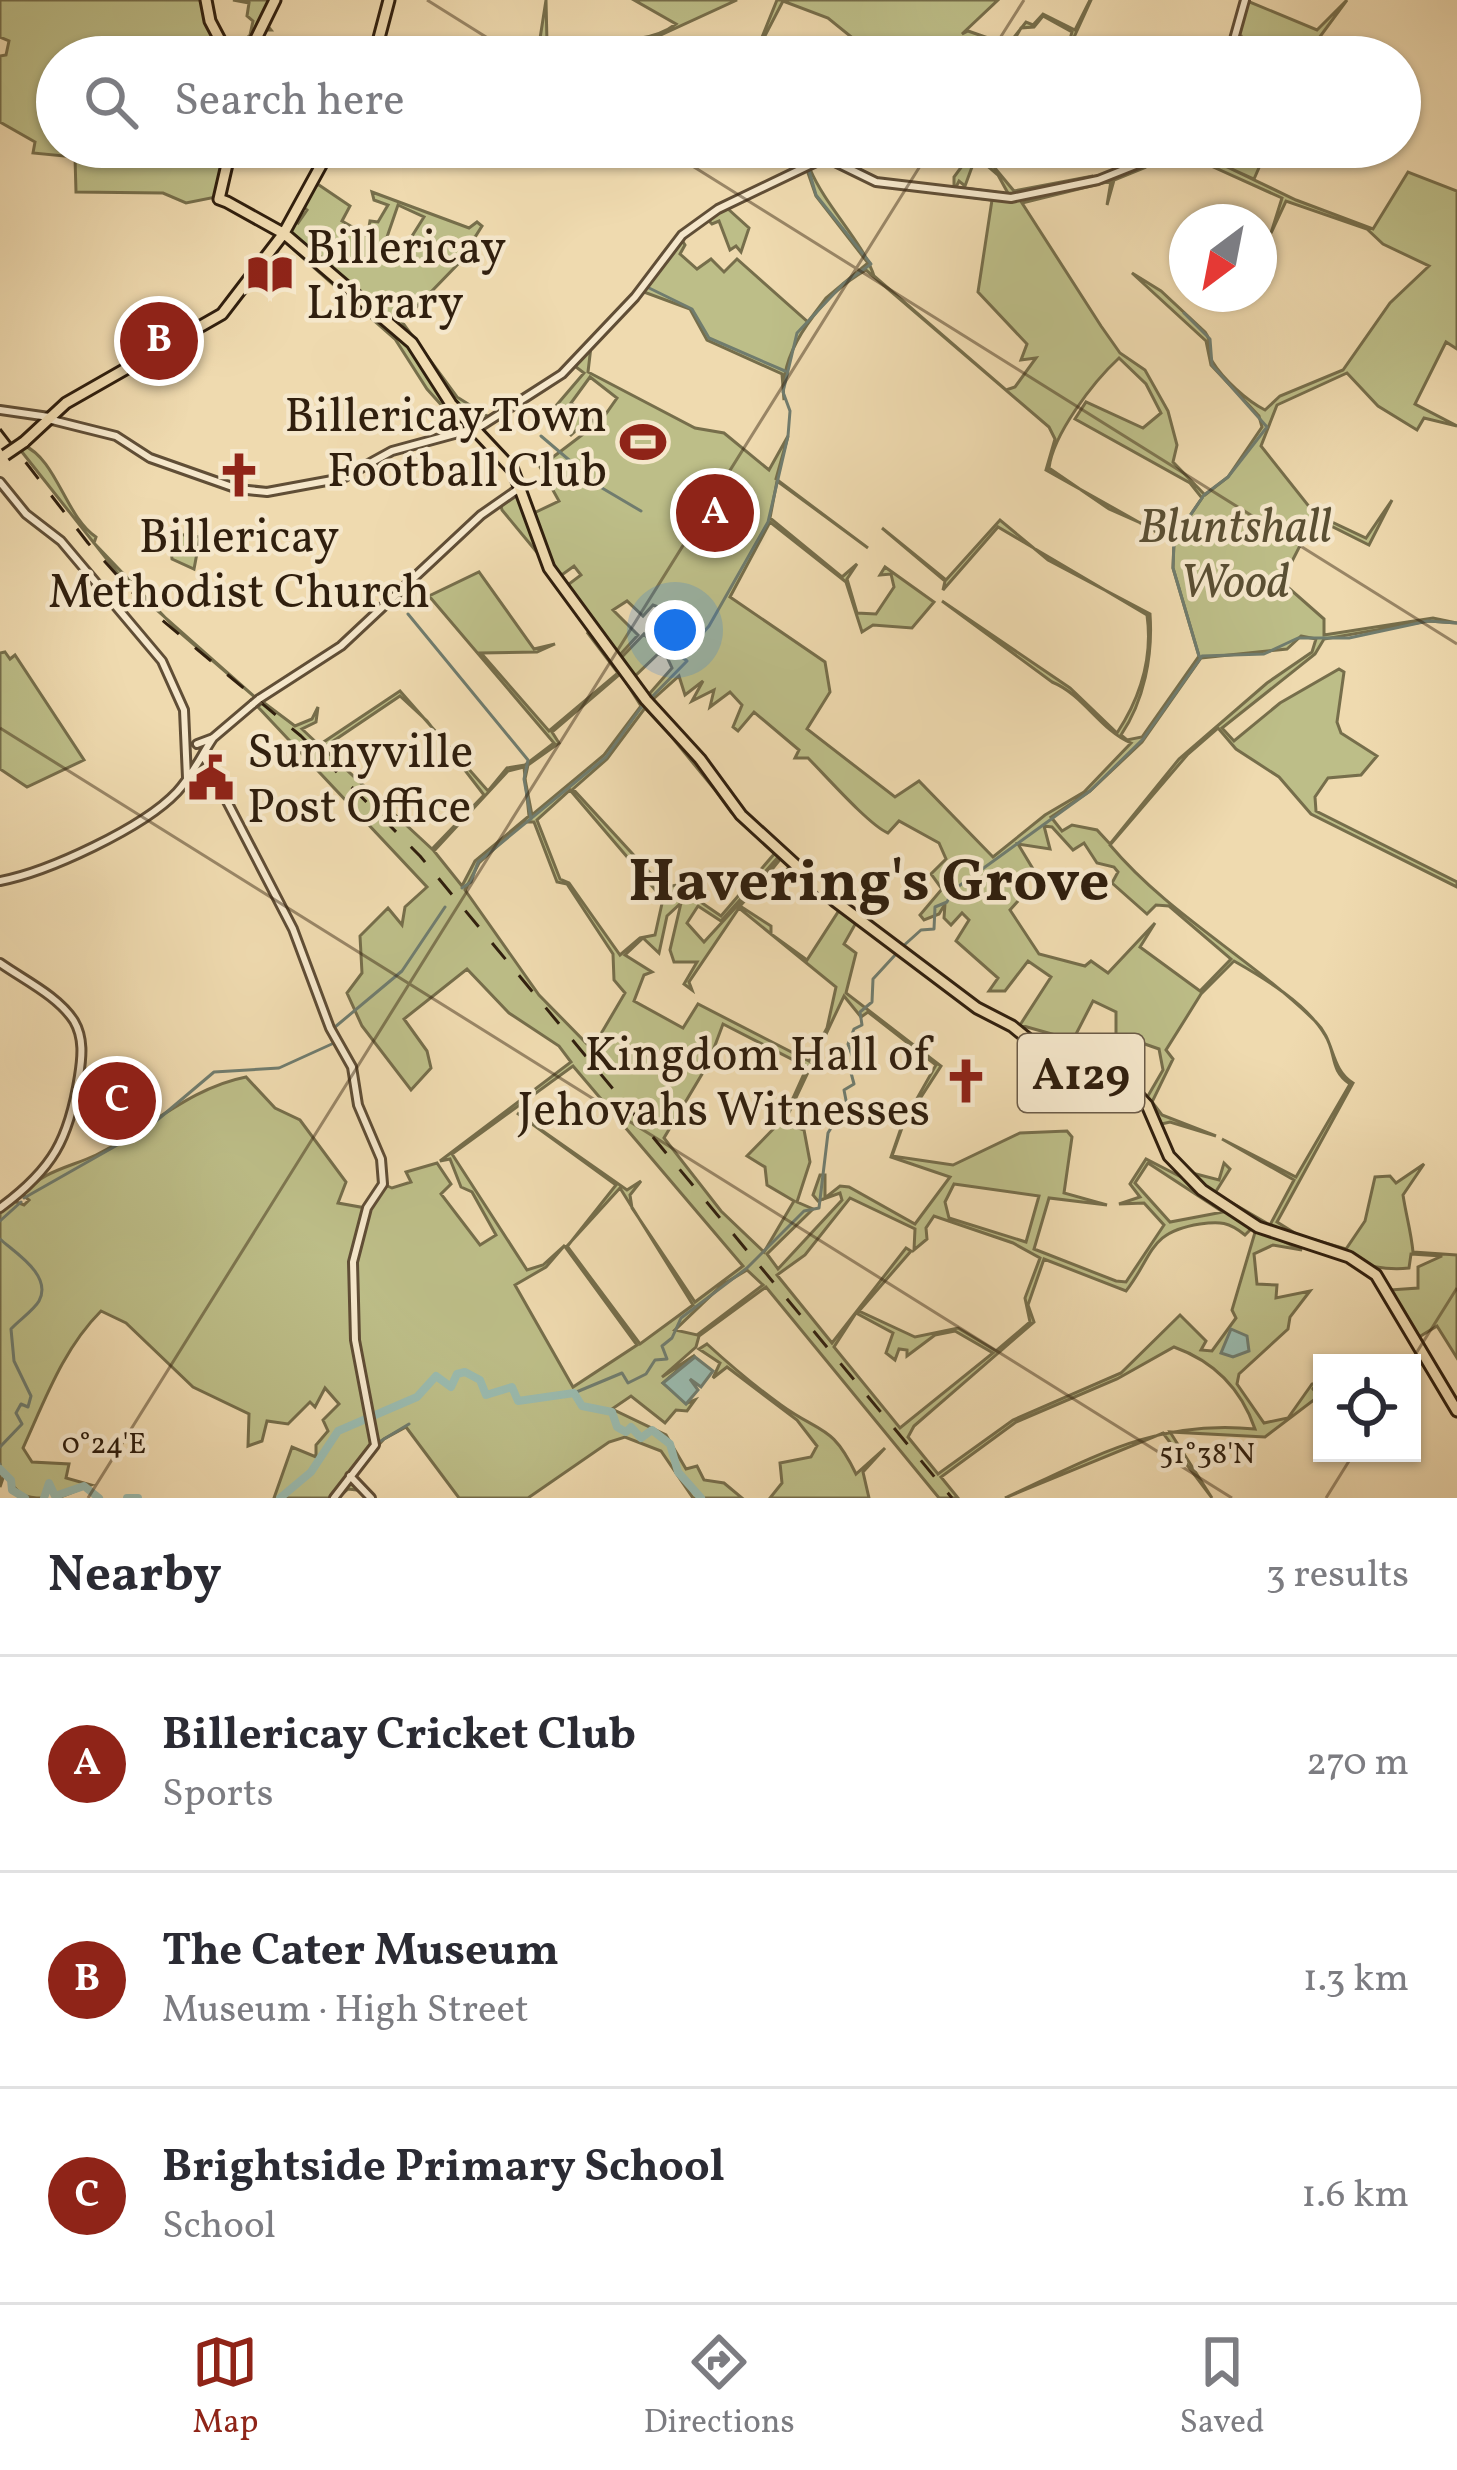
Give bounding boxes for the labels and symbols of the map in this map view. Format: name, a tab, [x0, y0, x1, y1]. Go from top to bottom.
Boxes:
north arrow	[1169, 204, 1277, 312]
place label: Billericay Library	[306, 217, 506, 339]
library icon: Billericay Library	[245, 249, 295, 299]
pin: B	[120, 296, 198, 386]
place label: Billericay Town Football Club	[284, 385, 607, 507]
sports icon: Billericay Town Football Club	[618, 417, 668, 467]
church icon: Billericay Methodist Church	[214, 450, 264, 500]
pin: A	[676, 468, 754, 558]
park label: Bluntshall Wood	[1138, 496, 1332, 618]
place label: Billericay Methodist Church	[48, 506, 430, 628]
your location	[645, 600, 705, 660]
place label: Sunnyville Post Office	[247, 721, 473, 843]
public building icon: Sunnyville Post Office	[186, 753, 236, 803]
district label: Havering's Grove	[628, 843, 1110, 926]
place label: Kingdom Hall of Jehovahs Witnesses	[517, 1024, 935, 1146]
road number: A129	[1018, 1034, 1144, 1112]
pin: C	[78, 1056, 156, 1146]
church icon: Kingdom Hall of Jehovahs Witnesses	[941, 1056, 991, 1106]
text: 0°24'E	[62, 1424, 146, 1466]
text: 51°38'N	[1159, 1434, 1255, 1476]

